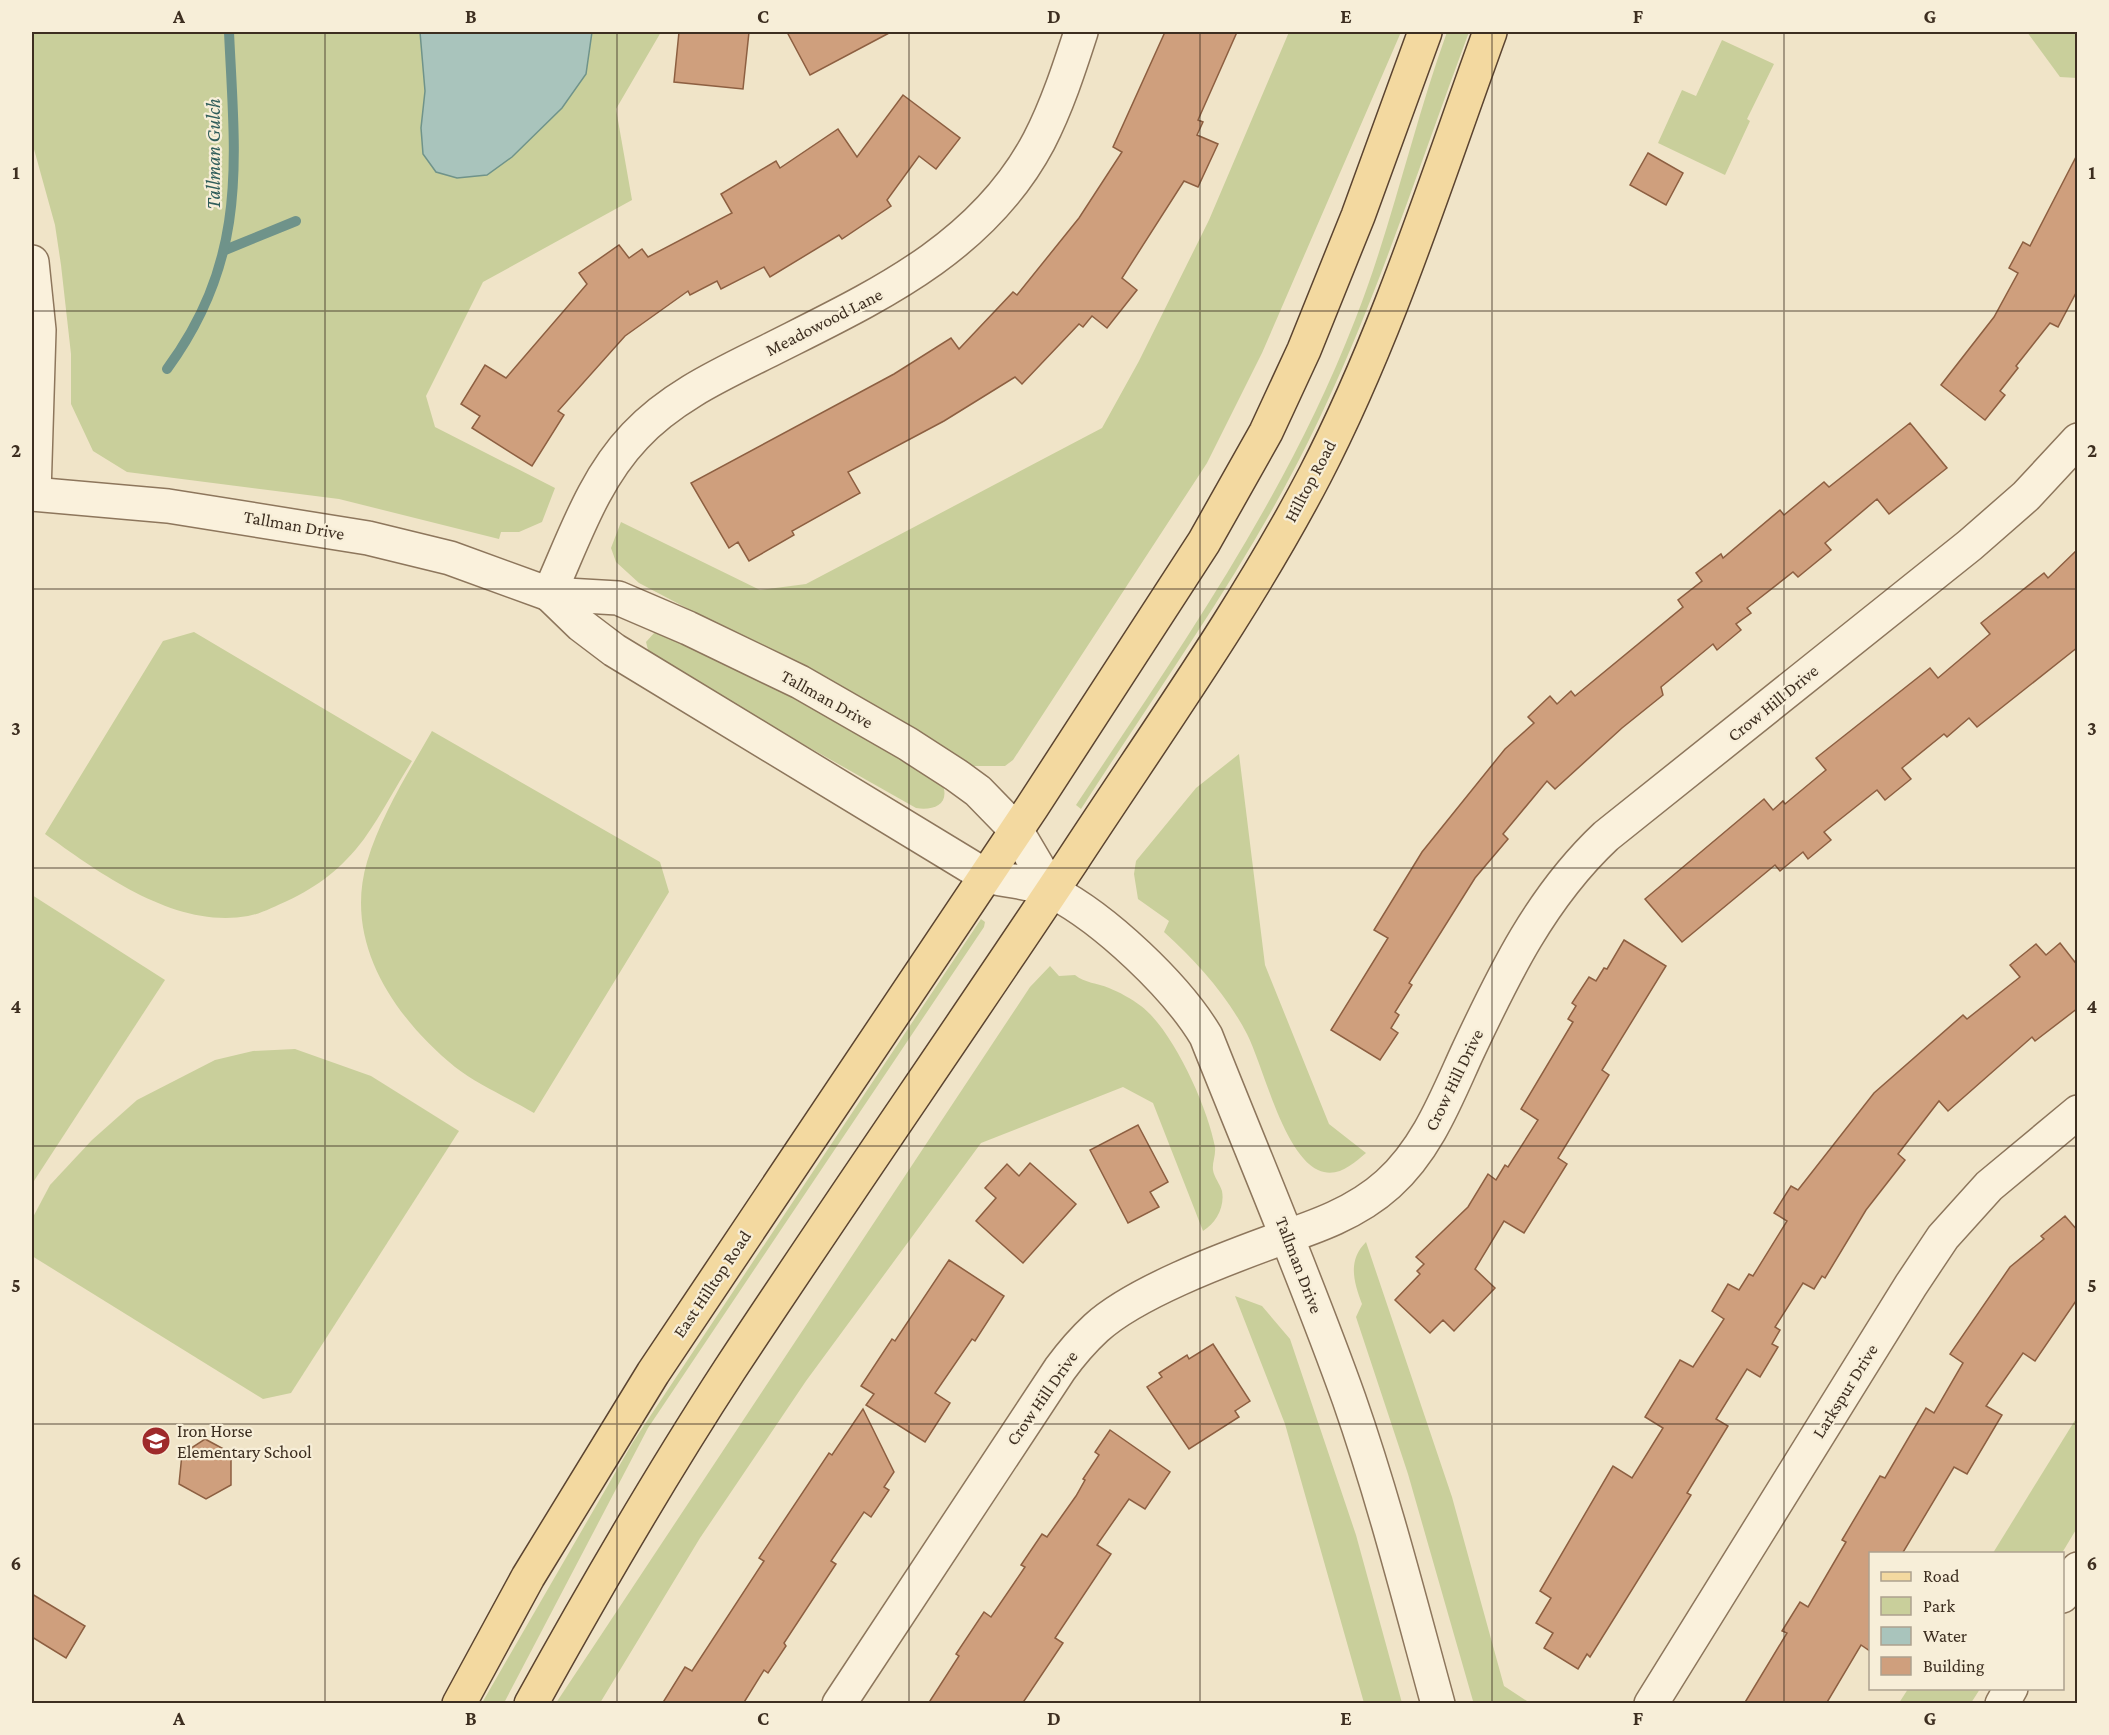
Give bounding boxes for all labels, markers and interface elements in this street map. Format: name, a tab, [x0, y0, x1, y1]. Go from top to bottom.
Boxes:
text: A	[172, 5, 186, 27]
text: B	[465, 5, 477, 27]
text: C	[757, 5, 769, 27]
text: D	[1047, 5, 1061, 27]
text: E	[1340, 5, 1352, 27]
text: F	[1633, 5, 1644, 27]
text: G	[1924, 5, 1937, 27]
water label: Tallman Gulch	[202, 98, 224, 210]
text: 1	[12, 161, 20, 183]
text: 1	[2088, 161, 2096, 183]
street label: Meadowood Lane	[762, 284, 886, 360]
street label: Hilltop Road	[1280, 436, 1340, 525]
text: 2	[11, 439, 21, 461]
text: 2	[2087, 439, 2097, 461]
street label: Tallman Drive	[242, 506, 346, 544]
street label: Crow Hill Drive	[1724, 660, 1822, 746]
street label: Tallman Drive	[778, 666, 877, 733]
text: 3	[11, 717, 21, 739]
text: 3	[2087, 717, 2097, 739]
text: 4	[11, 995, 22, 1017]
text: 4	[2087, 995, 2098, 1017]
street label: Crow Hill Drive	[1421, 1026, 1487, 1134]
street label: Tallman Drive	[1271, 1214, 1327, 1316]
street label: East Hilltop Road	[669, 1226, 755, 1341]
text: 5	[11, 1274, 21, 1296]
text: 5	[2087, 1274, 2097, 1296]
street label: Larkspur Drive	[1808, 1340, 1882, 1442]
street label: Crow Hill Drive	[1002, 1347, 1082, 1449]
place label: Iron Horse Elementary School	[177, 1421, 312, 1462]
school or university icon: Iron Horse Elementary School	[140, 1425, 172, 1457]
text: 6	[11, 1552, 21, 1574]
legend	[1869, 1552, 2064, 1690]
text: 6	[2087, 1552, 2097, 1574]
text: Road	[1923, 1566, 1960, 1586]
text: Park	[1923, 1596, 1955, 1616]
text: Water	[1923, 1626, 1968, 1646]
text: Building	[1923, 1656, 1985, 1676]
text: A	[172, 1707, 186, 1729]
text: B	[465, 1707, 477, 1729]
text: C	[757, 1707, 769, 1729]
text: D	[1047, 1707, 1061, 1729]
text: E	[1340, 1707, 1352, 1729]
text: F	[1633, 1707, 1644, 1729]
text: G	[1924, 1707, 1937, 1729]

